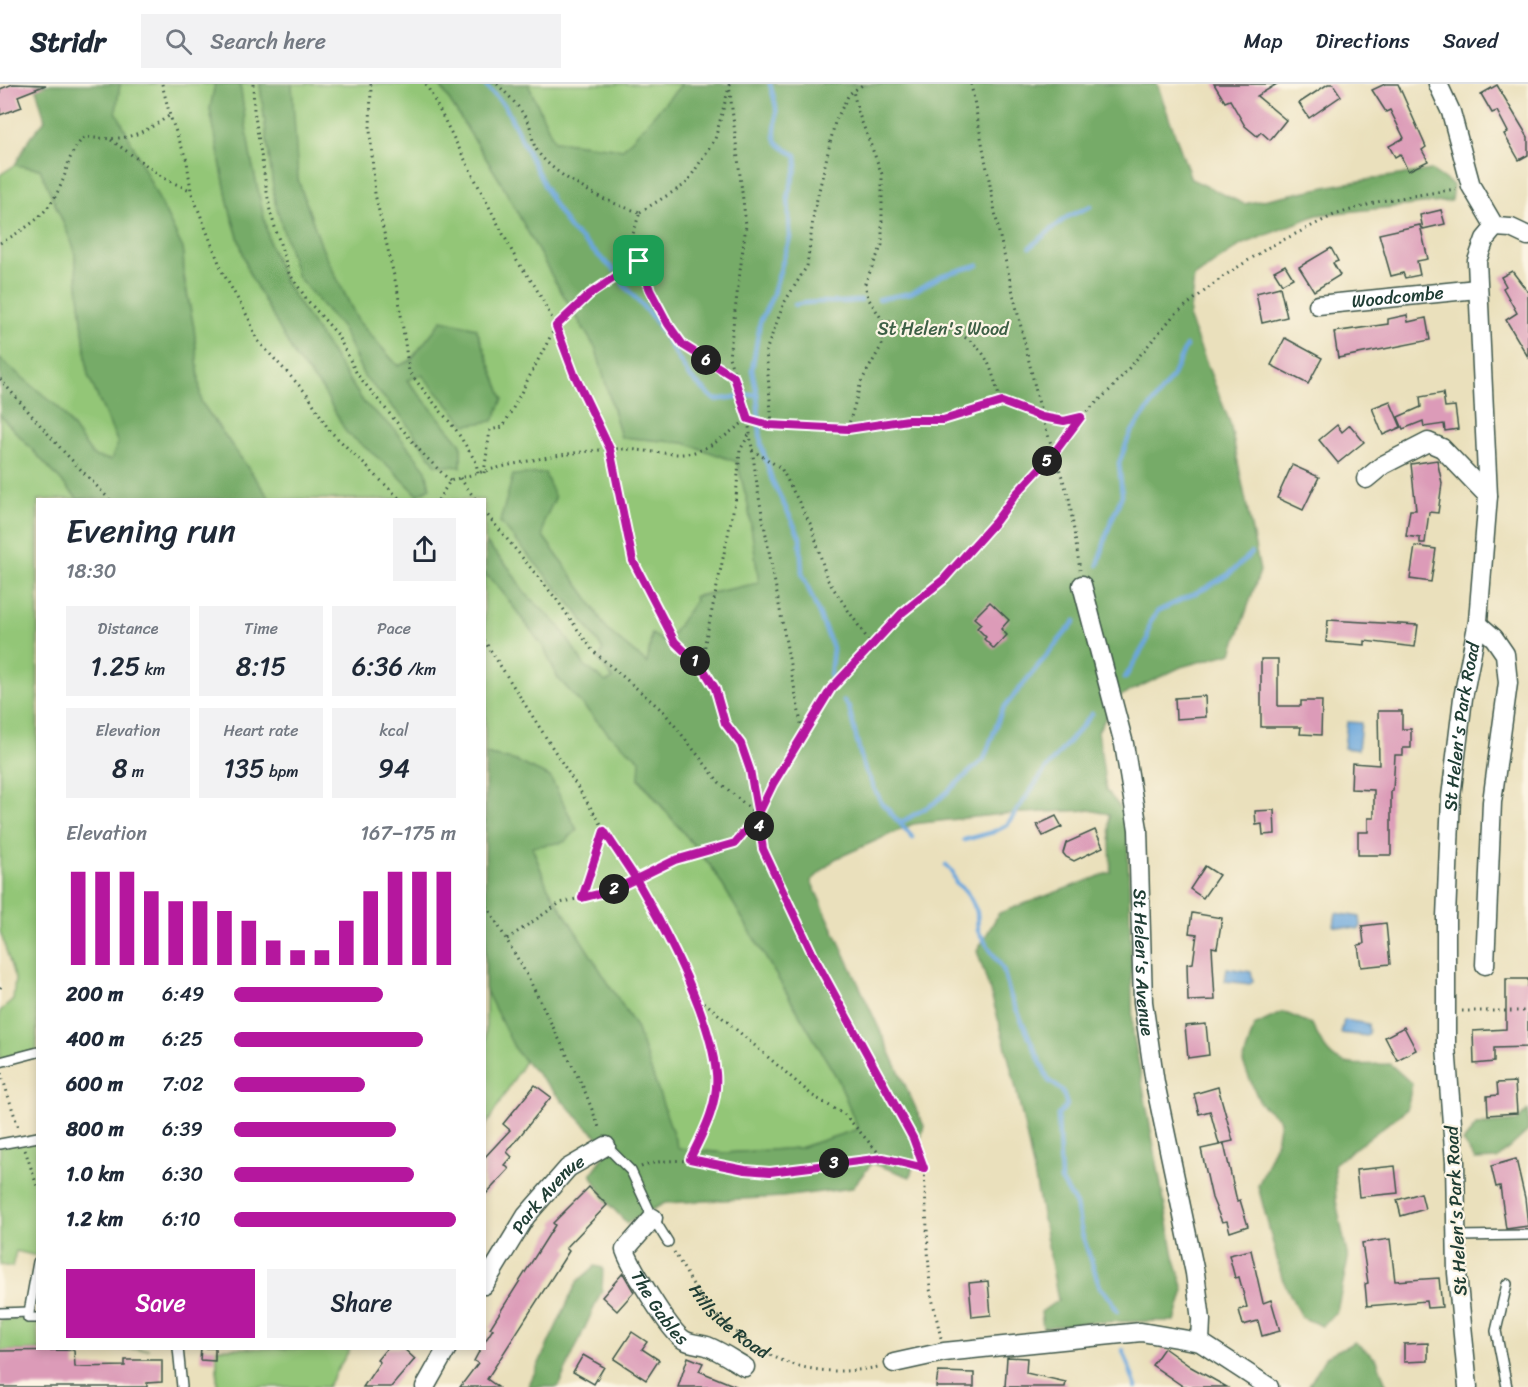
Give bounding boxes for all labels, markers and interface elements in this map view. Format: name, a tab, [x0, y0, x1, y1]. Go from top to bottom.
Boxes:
search box	[141, 14, 561, 68]
text: Stridr	[30, 17, 105, 66]
text: Search here	[210, 22, 326, 61]
text: Map	[1244, 22, 1282, 60]
text: Directions	[1315, 22, 1410, 60]
text: Saved	[1443, 22, 1498, 60]
icon: search	[162, 25, 195, 58]
pin	[613, 235, 664, 286]
icon: arrive	[622, 244, 655, 277]
street label: Woodcombe	[1350, 276, 1445, 318]
park label: St Helen's Wood	[877, 313, 1010, 345]
pin: 6	[691, 345, 721, 375]
text: 6	[701, 345, 711, 374]
pin: 5	[1032, 446, 1062, 476]
text: 5	[1042, 446, 1052, 475]
text: Evening run	[66, 502, 236, 560]
button: share	[393, 518, 456, 581]
text: 18:30	[66, 554, 116, 589]
text: Distance	[98, 614, 158, 643]
text: Time	[244, 614, 278, 643]
text: Pace	[377, 614, 411, 643]
street label: St Helen's Park Road	[1434, 638, 1490, 812]
text: 1.25	[91, 643, 140, 689]
text: 8:15	[236, 643, 286, 689]
text: 6:36	[352, 643, 403, 689]
pin: 1	[680, 646, 710, 676]
text: 1	[692, 646, 698, 675]
text: km	[140, 655, 165, 684]
text: /km	[403, 655, 436, 684]
text: Elevation	[96, 716, 160, 745]
text: Heart rate	[223, 716, 299, 745]
text: kcal	[379, 716, 409, 745]
text: 8	[112, 745, 128, 791]
text: 135	[223, 745, 265, 791]
text: 94	[378, 745, 410, 791]
text: m	[128, 757, 144, 786]
text: bpm	[265, 757, 299, 786]
pin: 4	[744, 811, 774, 841]
text: 4	[754, 811, 764, 840]
text: Elevation	[66, 816, 147, 851]
text: 167–175 m	[361, 816, 456, 851]
pin: 2	[599, 874, 629, 904]
text: 2	[609, 874, 619, 903]
street label: St Helen's Avenue	[1124, 888, 1164, 1038]
text: 200 m	[66, 977, 123, 1012]
text: 6:49	[162, 977, 204, 1012]
text: 400 m	[66, 1022, 124, 1057]
text: 6:25	[162, 1022, 203, 1057]
text: 600 m	[66, 1067, 123, 1102]
text: 7:02	[162, 1067, 204, 1102]
text: 800 m	[66, 1112, 124, 1147]
text: 6:39	[162, 1112, 203, 1147]
street label: St Helen's Park Road	[1435, 1124, 1476, 1297]
street label: Park Avenue	[503, 1145, 591, 1240]
pin: 3	[819, 1148, 849, 1178]
text: 3	[830, 1148, 838, 1177]
text: 1.0 km	[66, 1157, 124, 1192]
text: 6:30	[162, 1157, 203, 1192]
text: 1.2 km	[66, 1202, 123, 1237]
text: 6:10	[162, 1202, 201, 1237]
street label: The Gables	[622, 1264, 696, 1354]
button: Save	[66, 1269, 255, 1338]
button: Share	[267, 1269, 456, 1338]
street label: Hillside Road	[680, 1277, 777, 1369]

